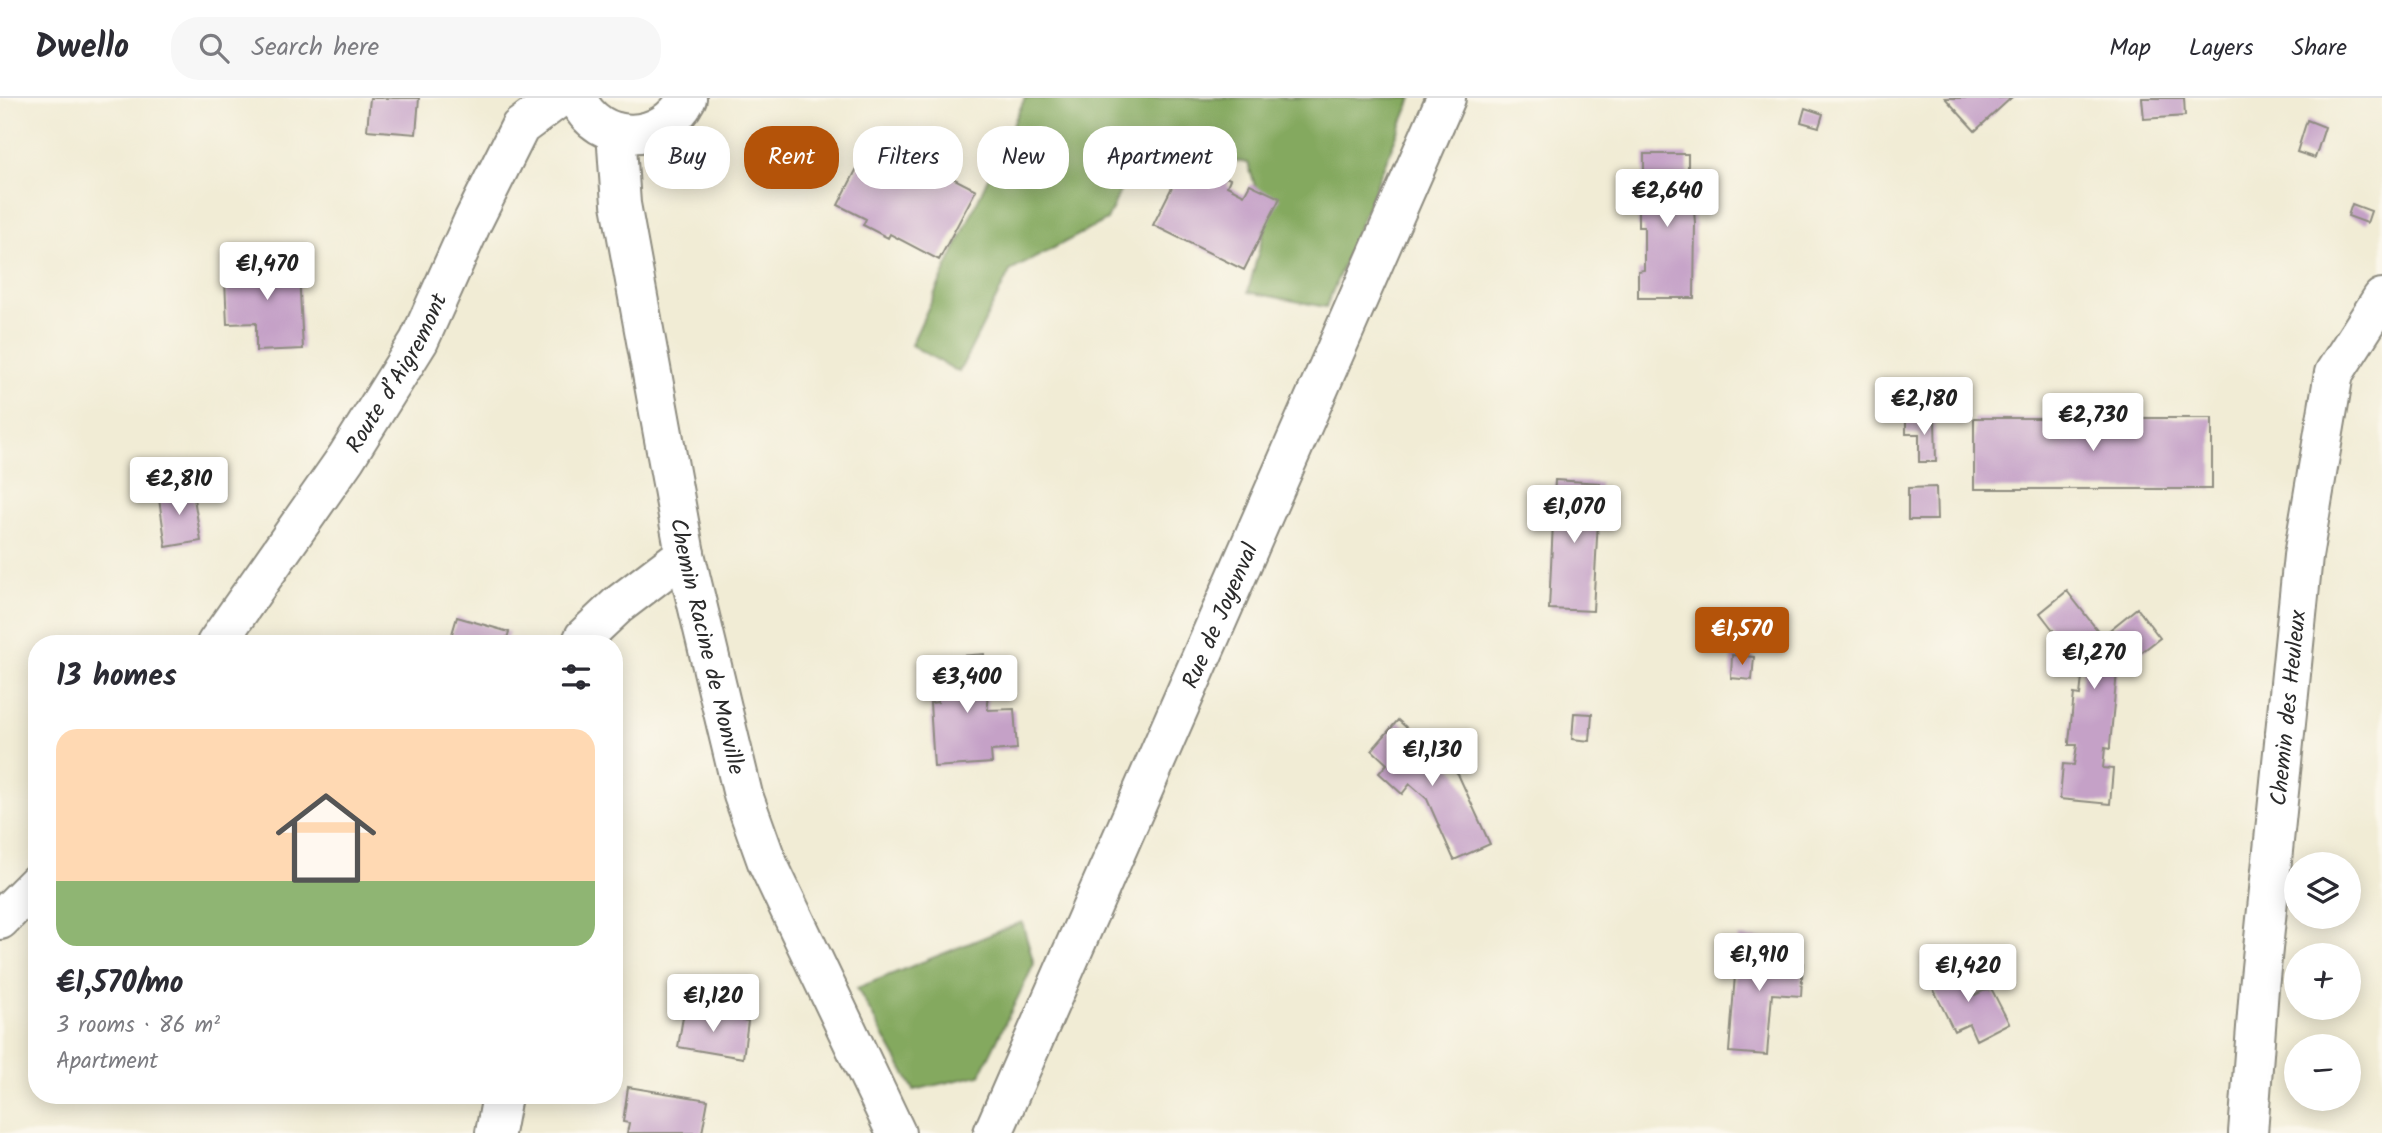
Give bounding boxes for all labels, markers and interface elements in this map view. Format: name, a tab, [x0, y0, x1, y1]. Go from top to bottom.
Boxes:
search box	[171, 17, 661, 80]
text: Dwello	[35, 22, 129, 75]
text: Search here	[251, 27, 379, 69]
icon: search	[195, 29, 233, 67]
text: Map	[2109, 29, 2151, 68]
text: Layers	[2189, 29, 2253, 68]
text: Share	[2291, 29, 2347, 68]
chip: Buy	[644, 126, 730, 189]
chip: Rent	[744, 126, 839, 189]
chip: Filters	[853, 126, 963, 189]
chip: New	[977, 126, 1069, 189]
chip: Apartment	[1083, 126, 1237, 189]
pin: €2,640	[1610, 170, 1724, 229]
text: €2,640	[1632, 174, 1702, 210]
pin: €1,470	[210, 242, 324, 302]
text: €1,470	[236, 247, 298, 283]
street label: Route d’Aigremont	[337, 287, 459, 461]
pin: €2,180	[1867, 378, 1981, 437]
text: €2,180	[1891, 382, 1957, 418]
pin: €2,730	[2036, 394, 2150, 453]
text: €2,730	[2058, 398, 2128, 434]
pin: €2,810	[122, 458, 236, 517]
text: €2,810	[146, 462, 212, 498]
pin: €1,070	[1517, 486, 1631, 545]
text: €1,070	[1543, 490, 1605, 526]
street label: Chemin Racine de Monville	[659, 516, 753, 779]
street label: Rue de Joyenval	[1174, 537, 1269, 695]
street label: Chemin des Heuleux	[2262, 607, 2317, 808]
pin: €1,570	[1685, 608, 1799, 667]
text: €1,570	[1711, 612, 1773, 648]
pin: €1,270	[2037, 632, 2151, 691]
text: €1,270	[2062, 636, 2126, 672]
text: 13 homes	[56, 653, 177, 701]
pin: €3,400	[910, 656, 1024, 715]
icon: filters	[557, 658, 595, 696]
text: €3,400	[932, 660, 1002, 696]
pin: €1,130	[1375, 728, 1489, 788]
text: €1,130	[1403, 733, 1461, 769]
icon: home	[263, 775, 389, 901]
map controls	[2284, 852, 2361, 1111]
button: layers	[2284, 852, 2361, 929]
pin: €1,910	[1702, 934, 1816, 993]
text: €1,910	[1730, 938, 1788, 974]
button: +	[2284, 943, 2361, 1020]
pin: €1,420	[1911, 944, 2025, 1004]
text: €1,420	[1935, 949, 2001, 985]
text: €1,570/mo	[56, 960, 183, 1008]
pin: €1,120	[656, 974, 770, 1034]
text: €1,120	[683, 979, 743, 1015]
text: 3 rooms · 86 m²	[56, 1008, 220, 1044]
button: −	[2284, 1034, 2361, 1111]
text: Apartment	[56, 1044, 158, 1080]

